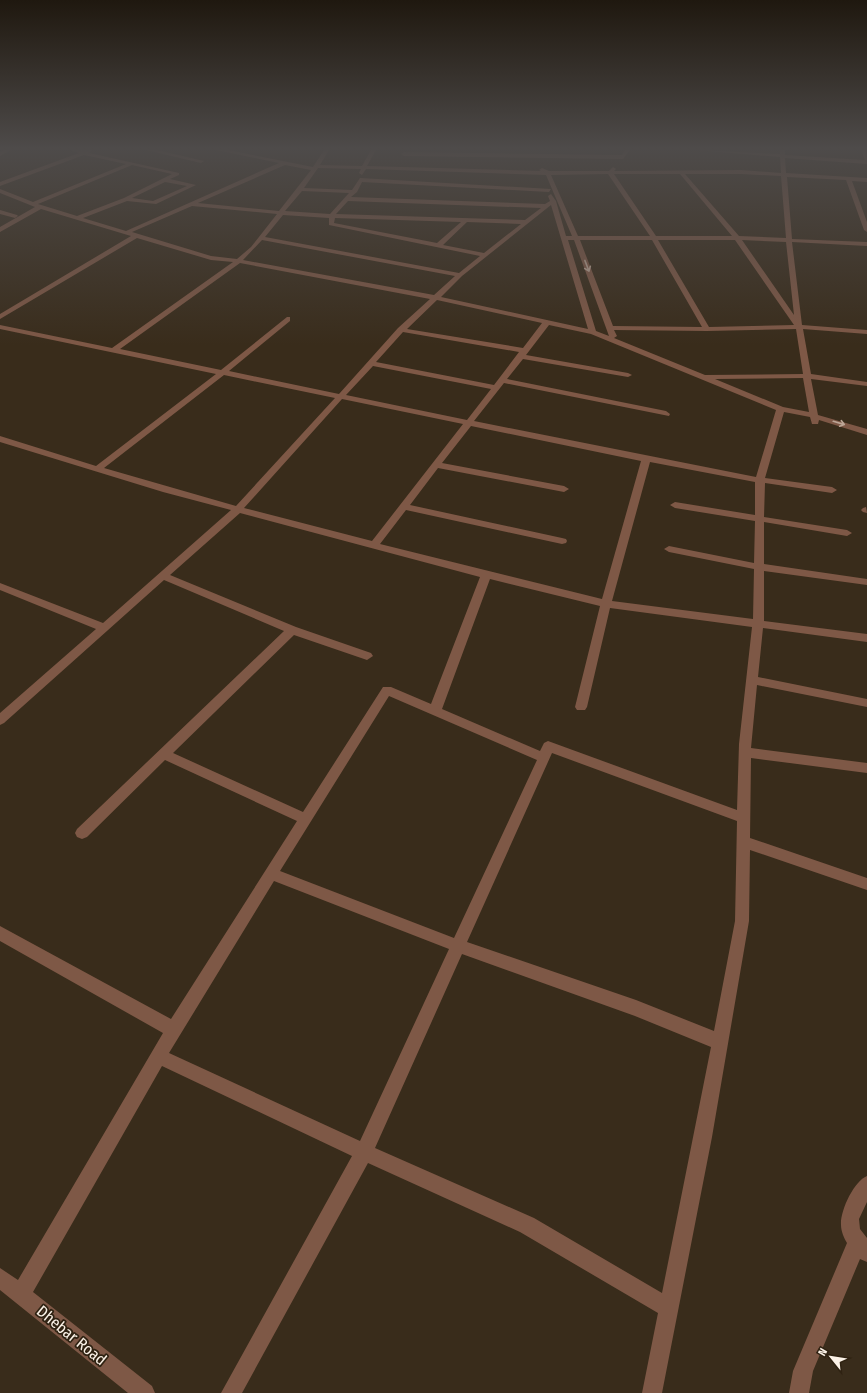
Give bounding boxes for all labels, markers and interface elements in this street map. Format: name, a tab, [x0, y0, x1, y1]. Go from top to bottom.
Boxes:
one-way arrow	[584, 260, 592, 272]
one-way arrow	[833, 420, 846, 427]
street label: Dhebar Road	[33, 1301, 110, 1369]
north arrow	[811, 1337, 851, 1377]
text: N	[815, 1346, 830, 1358]

